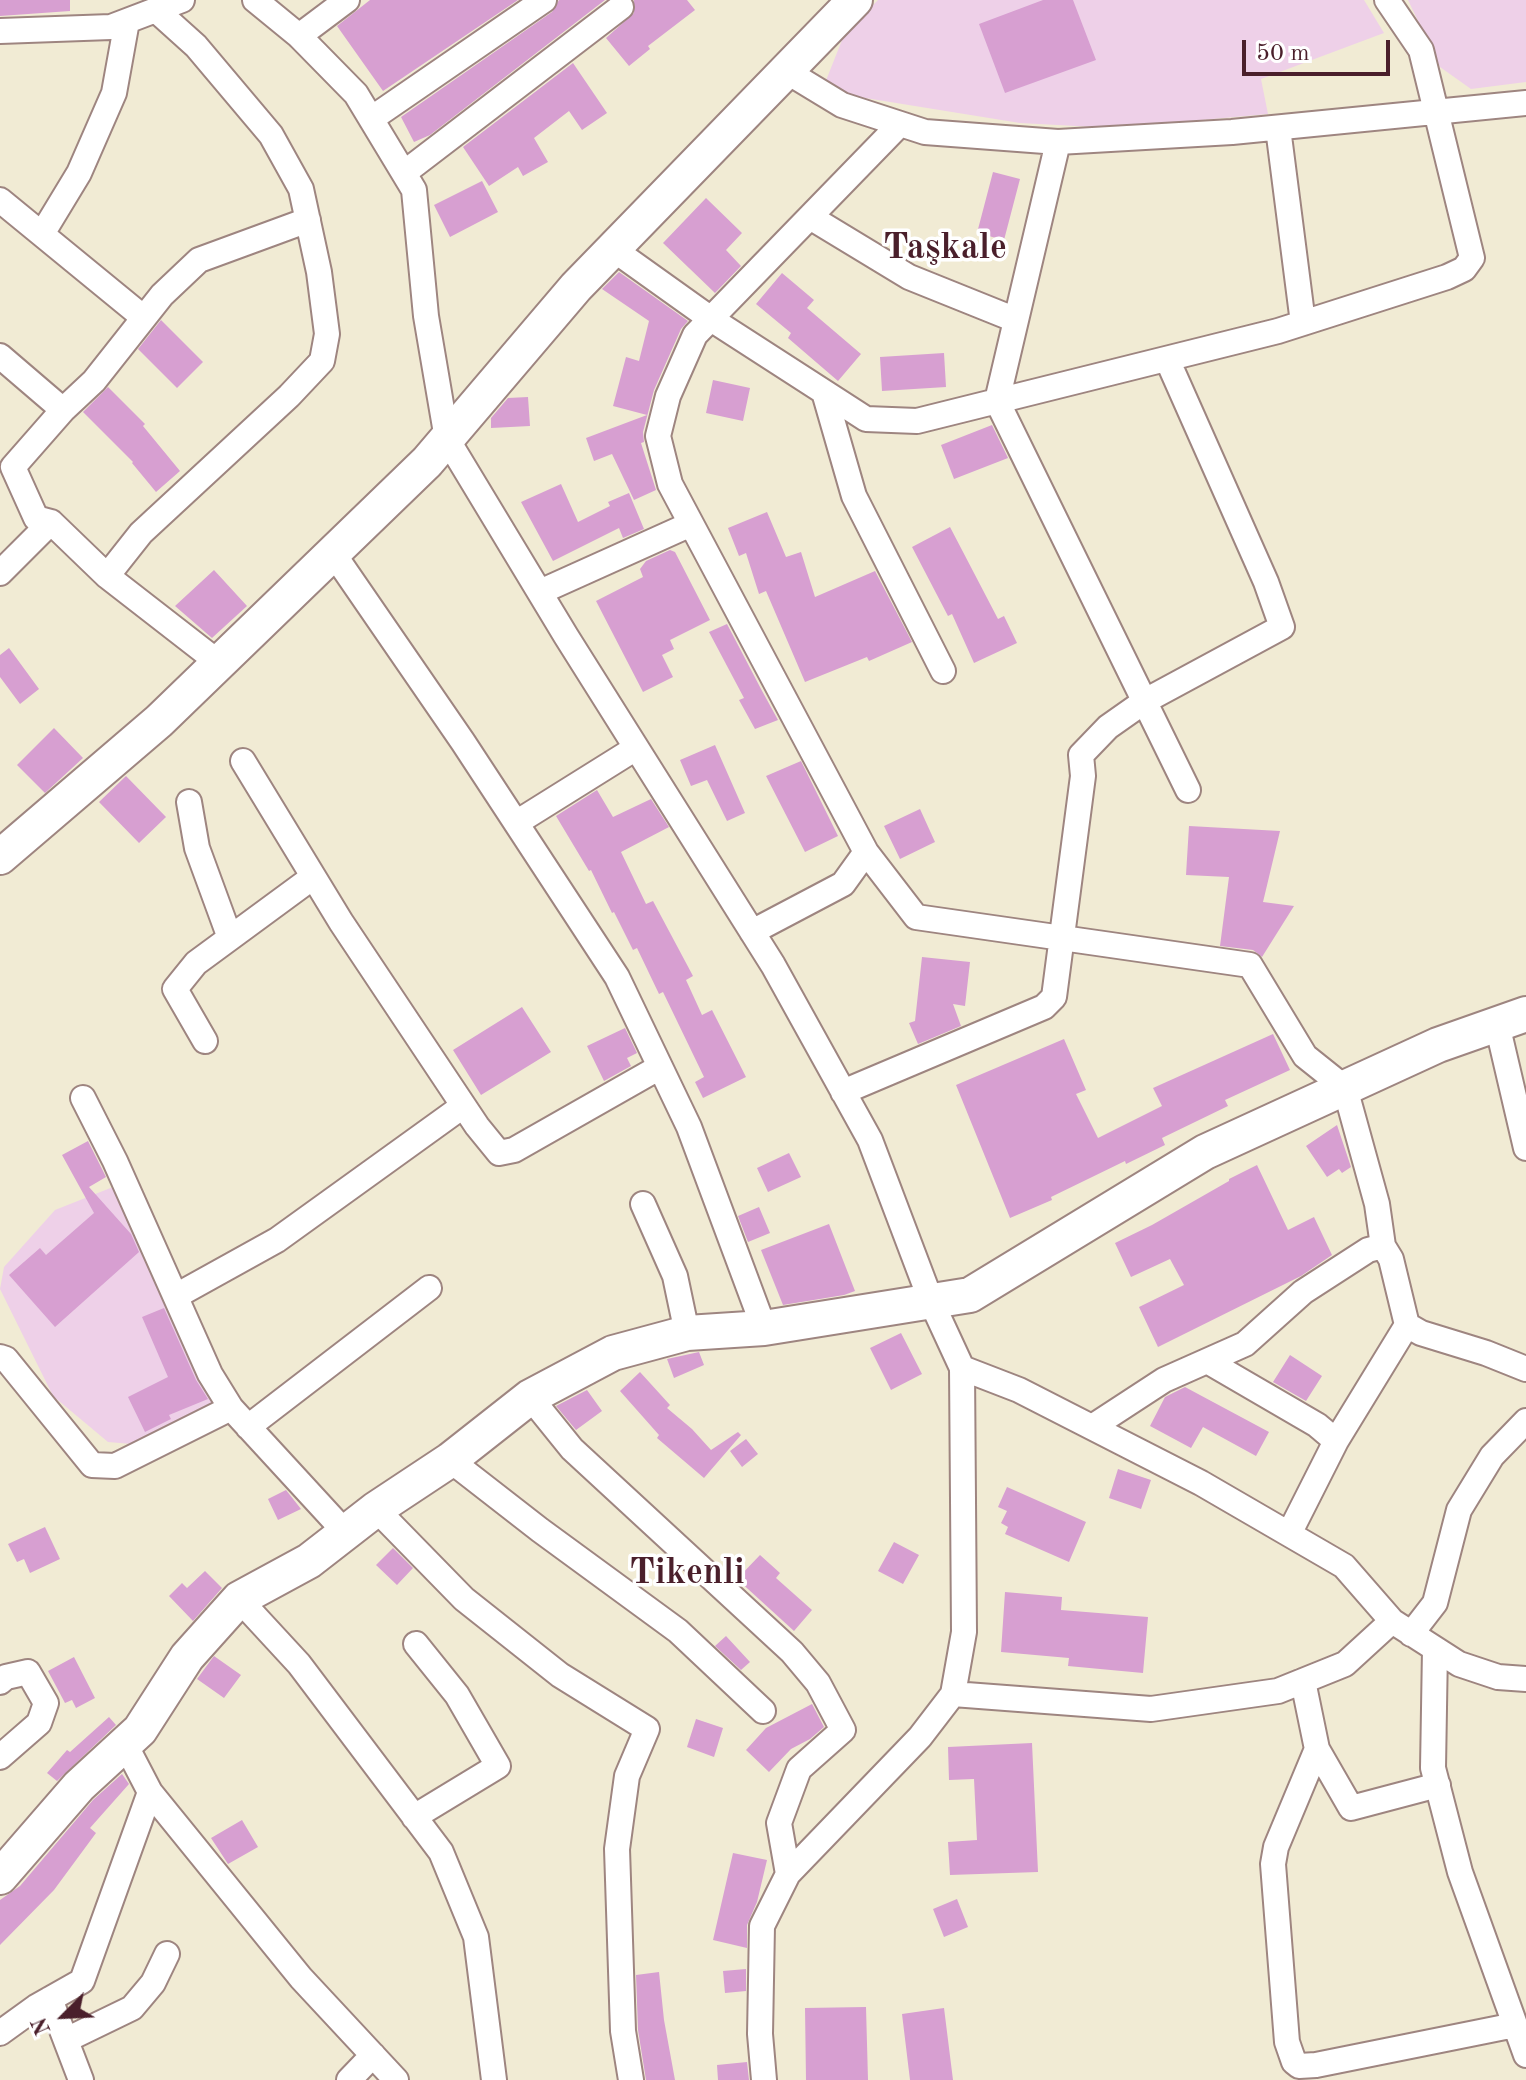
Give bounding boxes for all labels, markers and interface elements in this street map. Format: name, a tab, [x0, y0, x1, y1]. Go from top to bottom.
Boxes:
scale bar	[1246, 24, 1394, 74]
text: 50 m	[1256, 42, 1310, 66]
district label: Taşkale	[883, 227, 1007, 271]
district label: Tikenli	[629, 1552, 745, 1596]
north arrow	[24, 1976, 104, 2056]
text: N	[29, 2014, 56, 2038]

